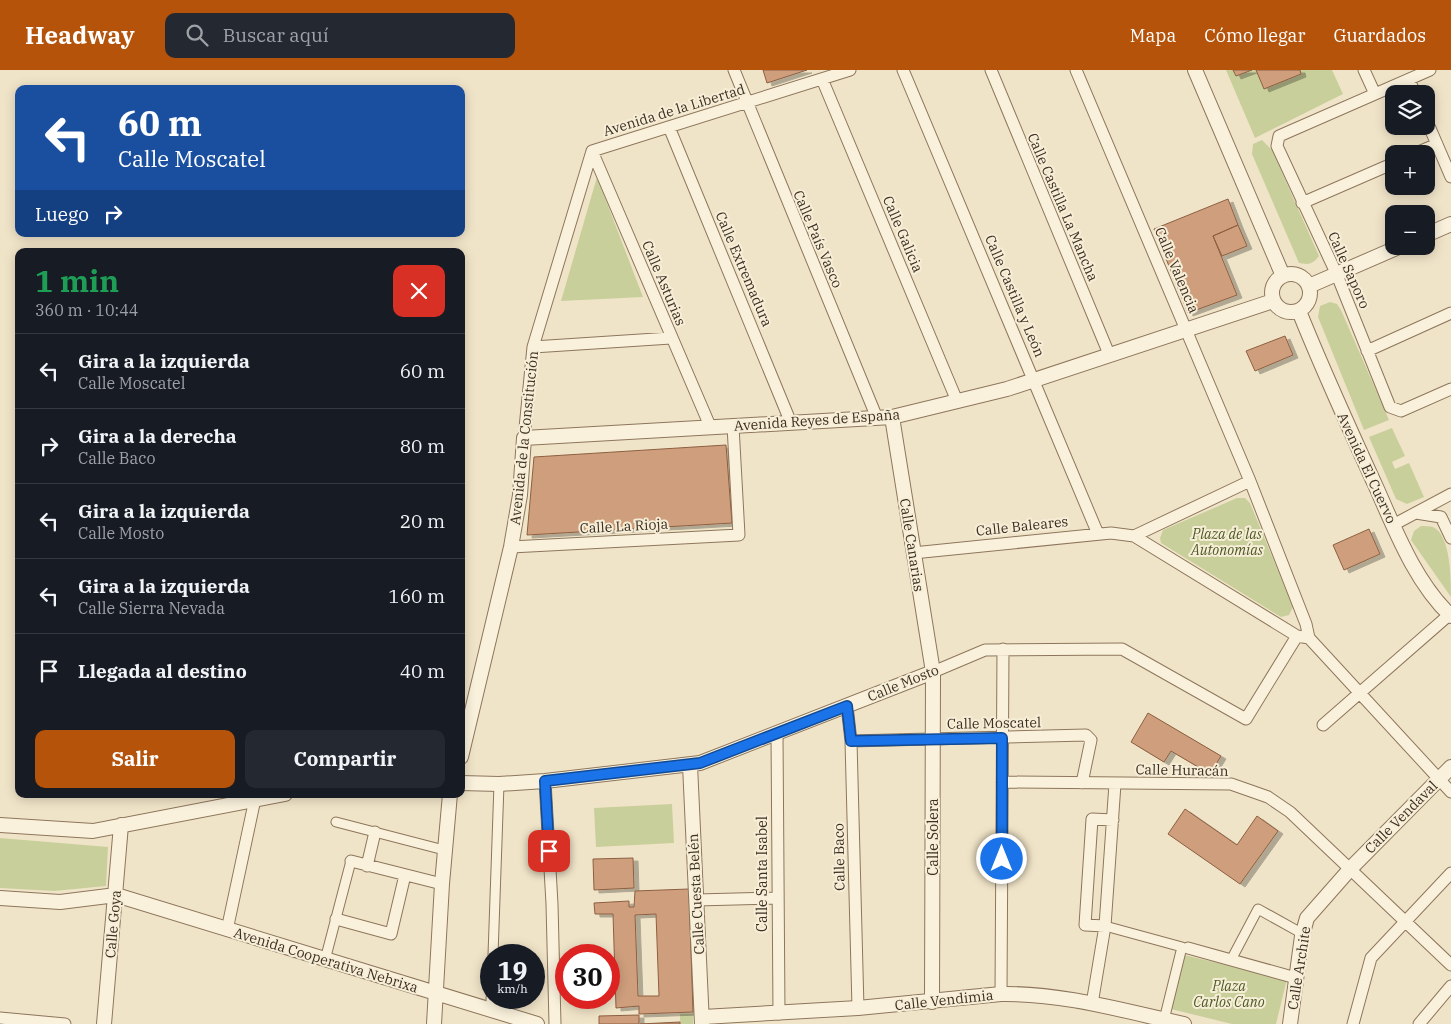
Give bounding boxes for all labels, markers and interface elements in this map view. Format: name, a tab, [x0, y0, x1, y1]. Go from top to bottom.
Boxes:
search box	[165, 13, 515, 58]
text: Headway	[25, 19, 135, 51]
icon: search	[183, 21, 211, 49]
text: Buscar aquí	[223, 23, 329, 47]
text: Mapa	[1130, 24, 1176, 47]
text: Cómo llegar	[1204, 24, 1305, 47]
text: Guardados	[1333, 24, 1426, 47]
street label: Avenida de la Libertad	[601, 80, 748, 140]
map controls	[1385, 85, 1435, 255]
button: layers	[1385, 85, 1435, 135]
text: 60 m	[118, 100, 202, 146]
icon: left	[35, 105, 100, 170]
street label: Calle Castilla La Mancha	[1024, 130, 1103, 284]
text: Calle Moscatel	[118, 144, 266, 173]
button: +	[1385, 145, 1435, 195]
street label: Calle País Vasco	[789, 187, 847, 291]
street label: Calle Galicia	[879, 193, 927, 275]
icon: right	[99, 200, 127, 228]
text: Luego	[35, 202, 89, 226]
button: −	[1385, 205, 1435, 255]
street label: Calle Extremadura	[712, 209, 776, 330]
street label: Calle Valencia	[1151, 224, 1203, 316]
street label: Calle Saporo	[1324, 229, 1374, 311]
street label: Calle Castilla y León	[981, 232, 1049, 360]
street label: Calle Asturias	[638, 238, 690, 328]
text: 1 min	[35, 261, 119, 300]
button: close	[393, 265, 445, 317]
text: 360 m · 10:44	[35, 300, 138, 320]
text: Gira a la izquierda	[78, 349, 250, 373]
street label: Avenida de la Constitución	[506, 350, 542, 526]
icon: left	[35, 357, 63, 385]
text: 60 m	[400, 359, 445, 383]
text: Calle Moscatel	[78, 373, 185, 393]
street label: Avenida Reyes de España	[733, 405, 901, 435]
street label: Avenida El Cuervo	[1333, 410, 1401, 526]
text: Gira a la derecha	[78, 424, 237, 448]
icon: right	[35, 432, 63, 460]
text: 80 m	[400, 434, 445, 458]
text: Calle Baco	[78, 448, 155, 468]
street label: Calle Canarias	[896, 497, 928, 593]
text: Gira a la izquierda	[78, 499, 250, 523]
icon: left	[35, 507, 63, 535]
text: 20 m	[400, 509, 445, 533]
street label: Calle Baleares	[975, 512, 1069, 540]
street label: Calle La Rioja	[579, 515, 669, 537]
text: Calle Mosto	[78, 523, 164, 543]
park label: Plaza de las Autonomías	[1190, 525, 1264, 559]
text: Gira a la izquierda	[78, 574, 250, 598]
icon: left	[35, 582, 63, 610]
text: 160 m	[388, 584, 445, 608]
text: Calle Sierra Nevada	[78, 598, 225, 618]
icon: arrive	[35, 657, 63, 685]
text: Llegada al destino	[78, 659, 247, 683]
text: 40 m	[400, 659, 445, 683]
street label: Calle Mosto	[865, 660, 941, 705]
street label: Calle Moscatel	[947, 713, 1041, 733]
button: Salir	[35, 730, 235, 788]
button: Compartir	[245, 730, 445, 788]
street label: Calle Huracán	[1135, 760, 1229, 780]
street label: Calle Vendaval	[1361, 777, 1441, 857]
street label: Calle Solera	[924, 798, 942, 876]
street label: Calle Santa Isabel	[753, 816, 771, 932]
street label: Calle Baco	[829, 823, 849, 891]
pin	[528, 830, 570, 872]
position arrow	[975, 832, 1027, 884]
street label: Calle Cuesta Belén	[684, 833, 708, 955]
icon: arrive	[535, 837, 563, 865]
street label: Calle Goya	[101, 889, 125, 959]
street label: Avenida Cooperativa Nebrixa	[232, 923, 421, 997]
street label: Calle Archite	[1284, 925, 1314, 1011]
speed limit sign: 30	[555, 944, 620, 1009]
text: 19	[497, 954, 528, 987]
park label: Plaza Carlos Cano	[1193, 977, 1265, 1011]
text: km/h	[497, 981, 528, 996]
street label: Calle Vendimia	[894, 986, 995, 1014]

